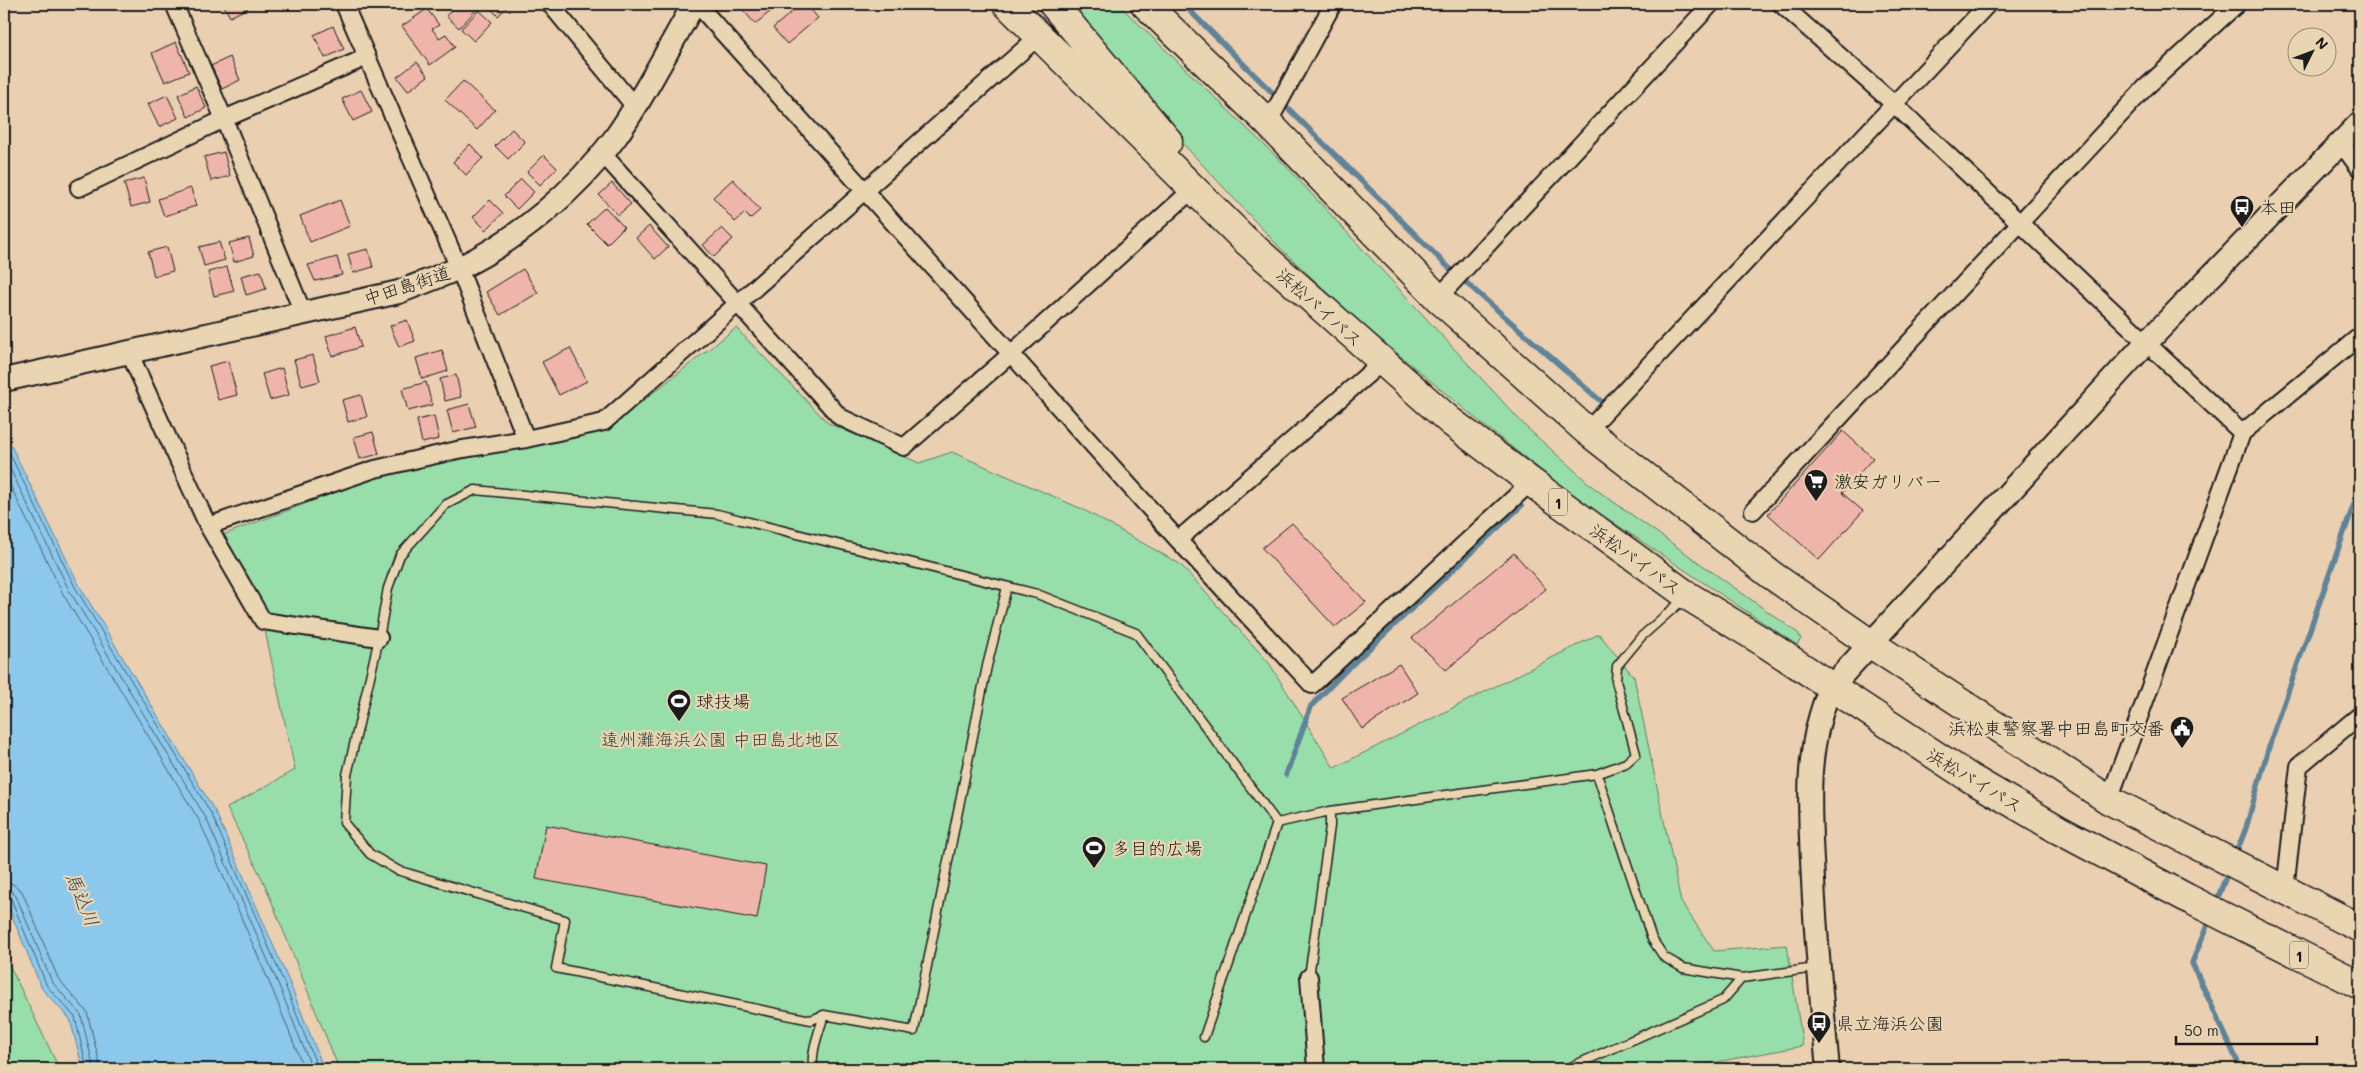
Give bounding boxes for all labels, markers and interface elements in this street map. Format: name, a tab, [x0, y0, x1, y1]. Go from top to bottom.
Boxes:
north arrow	[2286, 28, 2336, 78]
text: N	[2311, 33, 2333, 53]
bus stop icon: 本田	[2229, 194, 2255, 228]
place label: 本田	[2260, 195, 2296, 219]
street label: 中田島街道	[360, 260, 454, 310]
street label: 浜松バイパス	[1272, 262, 1368, 352]
supermarket icon: 激安ガリバー	[1803, 468, 1829, 502]
place label: 激安ガリバー	[1834, 469, 1942, 493]
road number: 1	[1549, 488, 1567, 516]
street label: 浜松バイパス	[1585, 518, 1687, 600]
sports icon: 球技場	[666, 688, 692, 722]
place label: 球技場	[696, 689, 750, 713]
public building icon: 浜松東警察署中田島町交番	[2169, 715, 2195, 749]
place label: 浜松東警察署中田島町交番	[1948, 716, 2164, 740]
park label: 遠州灘海浜公園 中田島北地区	[601, 727, 841, 751]
street label: 浜松バイパス	[1923, 742, 2027, 818]
sports icon: 多目的広場	[1081, 835, 1107, 869]
place label: 多目的広場	[1112, 836, 1202, 860]
water label: 馬込川	[60, 868, 106, 930]
road number: 1	[2290, 942, 2308, 968]
bus stop icon: 県立海浜公園	[1806, 1010, 1832, 1044]
place label: 県立海浜公園	[1836, 1011, 1944, 1035]
scale bar	[2176, 1013, 2318, 1045]
text: 50 m	[2184, 1020, 2219, 1040]

